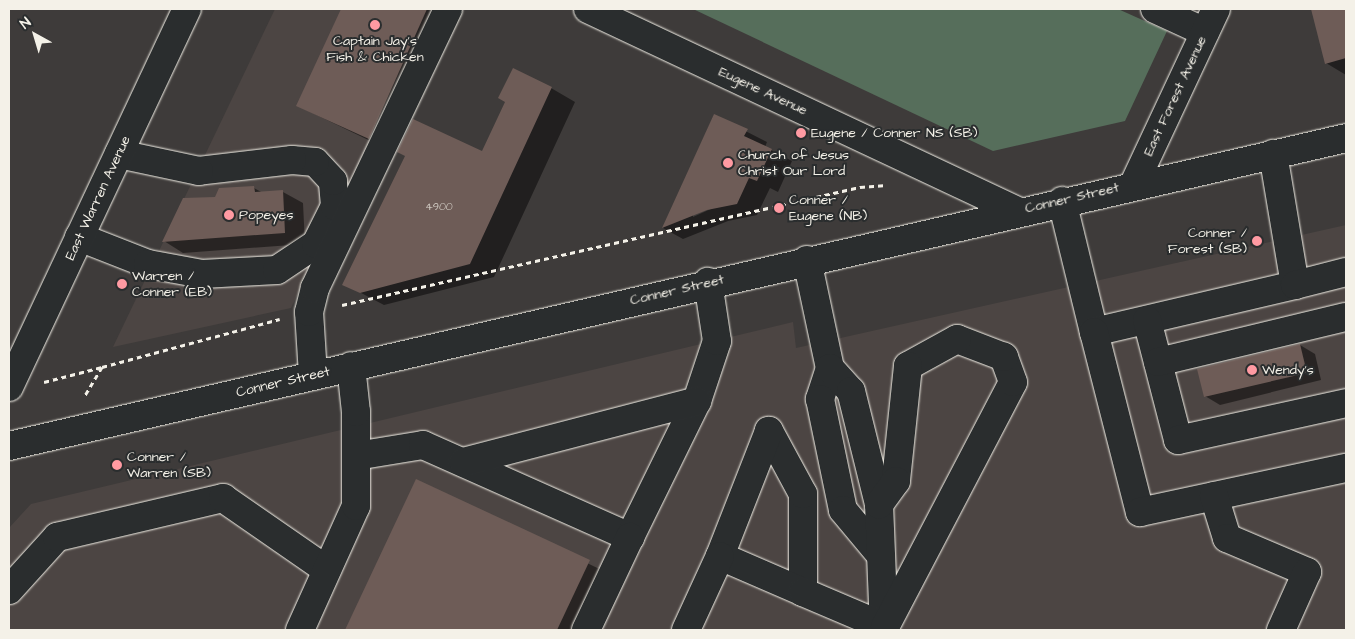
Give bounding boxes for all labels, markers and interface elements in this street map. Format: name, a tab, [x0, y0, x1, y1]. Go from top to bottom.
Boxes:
north arrow	[10, 10, 60, 60]
text: N	[16, 13, 35, 34]
marker: Captain Jay's Fish & Chicken	[369, 19, 381, 31]
place label: Captain Jay's Fish & Chicken	[326, 33, 424, 65]
street label: East Forest Avenue	[1140, 33, 1210, 159]
street label: Eugene Avenue	[716, 63, 810, 119]
place label: Eugene / Conner NS (SB)	[811, 125, 977, 141]
marker: Eugene / Conner NS (SB)	[795, 127, 807, 139]
street label: East Warren Avenue	[62, 133, 134, 263]
place label: Church of Jesus Christ Our Lord	[738, 147, 849, 180]
marker: Church of Jesus Christ Our Lord	[722, 157, 734, 169]
street label: Conner Street	[1023, 179, 1121, 217]
place label: Conner / Eugene (NB)	[789, 192, 867, 224]
house number: 4900	[425, 200, 453, 214]
marker: Conner / Eugene (NB)	[773, 202, 785, 214]
place label: Popeyes	[239, 207, 293, 223]
marker: Popeyes	[223, 209, 235, 221]
place label: Conner / Forest (SB)	[1168, 225, 1247, 258]
marker: Conner / Forest (SB)	[1251, 235, 1263, 247]
place label: Warren / Conner (EB)	[132, 268, 212, 300]
street label: Conner Street	[628, 271, 726, 309]
marker: Warren / Conner (EB)	[116, 278, 128, 290]
place label: Wendy's	[1262, 362, 1314, 378]
street label: Conner Street	[234, 363, 332, 401]
marker: Wendy's	[1246, 364, 1258, 376]
place label: Conner / Warren (SB)	[127, 449, 211, 482]
marker: Conner / Warren (SB)	[111, 459, 123, 471]

